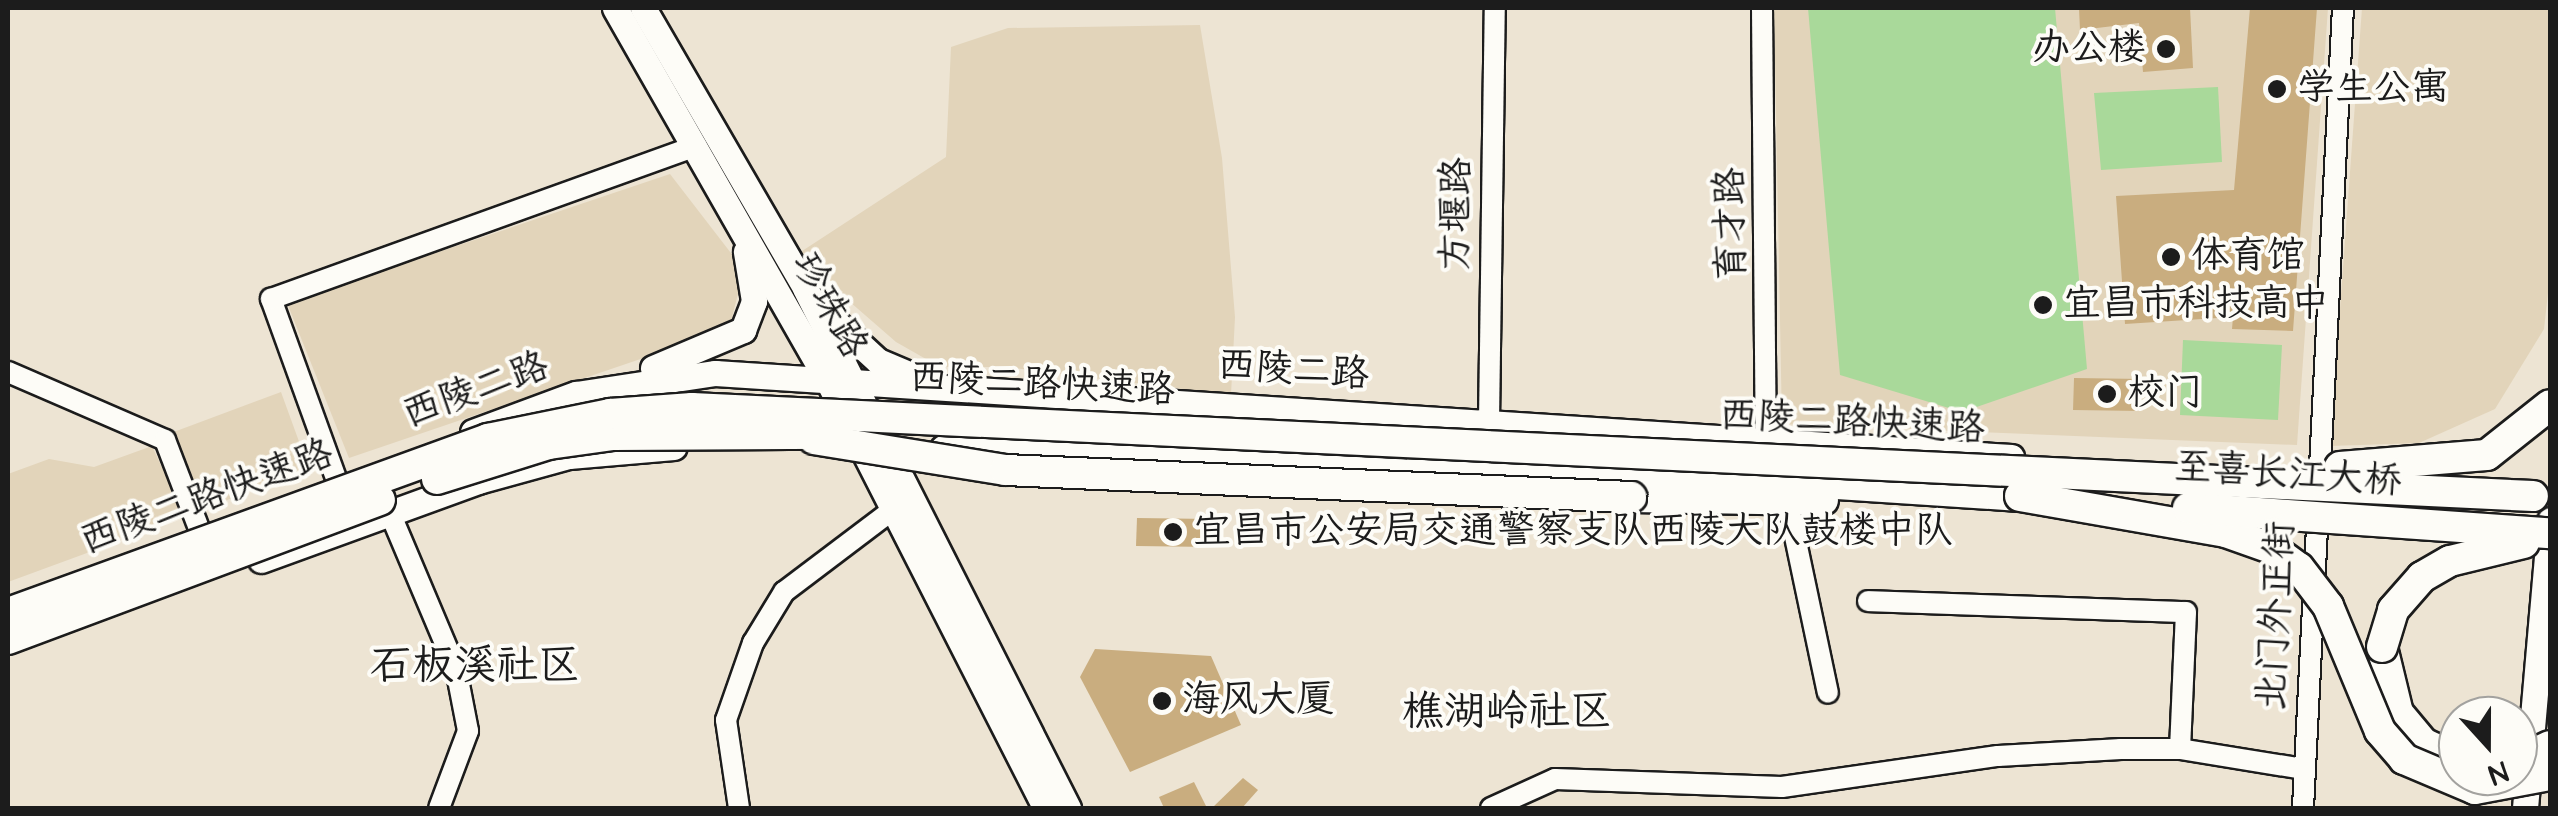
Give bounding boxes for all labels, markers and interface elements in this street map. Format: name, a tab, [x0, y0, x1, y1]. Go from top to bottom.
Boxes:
place label: 办公楼	[2032, 26, 2146, 72]
marker: 办公楼	[2155, 38, 2177, 60]
place label: 学生公寓	[2297, 66, 2449, 112]
marker: 学生公寓	[2266, 78, 2288, 100]
street label: 方堰路	[1433, 157, 1481, 271]
street label: 育才路	[1708, 167, 1756, 281]
place label: 体育馆	[2191, 234, 2305, 280]
street label: 珍珠路	[781, 245, 877, 367]
marker: 体育馆	[2160, 246, 2182, 268]
place label: 宜昌市科技高中	[2063, 282, 2329, 328]
marker: 宜昌市科技高中	[2032, 294, 2054, 316]
street label: 西陵二路	[1216, 343, 1370, 399]
street label: 西陵二路	[397, 344, 555, 438]
street label: 西陵二路快速路	[908, 355, 1176, 415]
place label: 校门	[2127, 371, 2203, 417]
marker: 校门	[2096, 383, 2118, 405]
street label: 西陵二路快速路	[1718, 393, 1986, 453]
street label: 西陵二路快速路	[74, 431, 340, 565]
street label: 至喜长江大桥	[2173, 444, 2403, 506]
place label: 宜昌市公安局交通警察支队西陵大队鼓楼中队	[1193, 509, 1953, 555]
street label: 北门外正街	[2249, 520, 2305, 712]
marker: 宜昌市公安局交通警察支队西陵大队鼓楼中队	[1162, 521, 1184, 543]
district label: 石板溪社区	[370, 641, 580, 691]
place label: 海风大厦	[1182, 678, 1334, 724]
district label: 樵湖岭社区	[1402, 687, 1612, 737]
marker: 海风大厦	[1151, 690, 1173, 712]
north arrow	[2438, 696, 2538, 796]
text: N	[2483, 751, 2513, 794]

